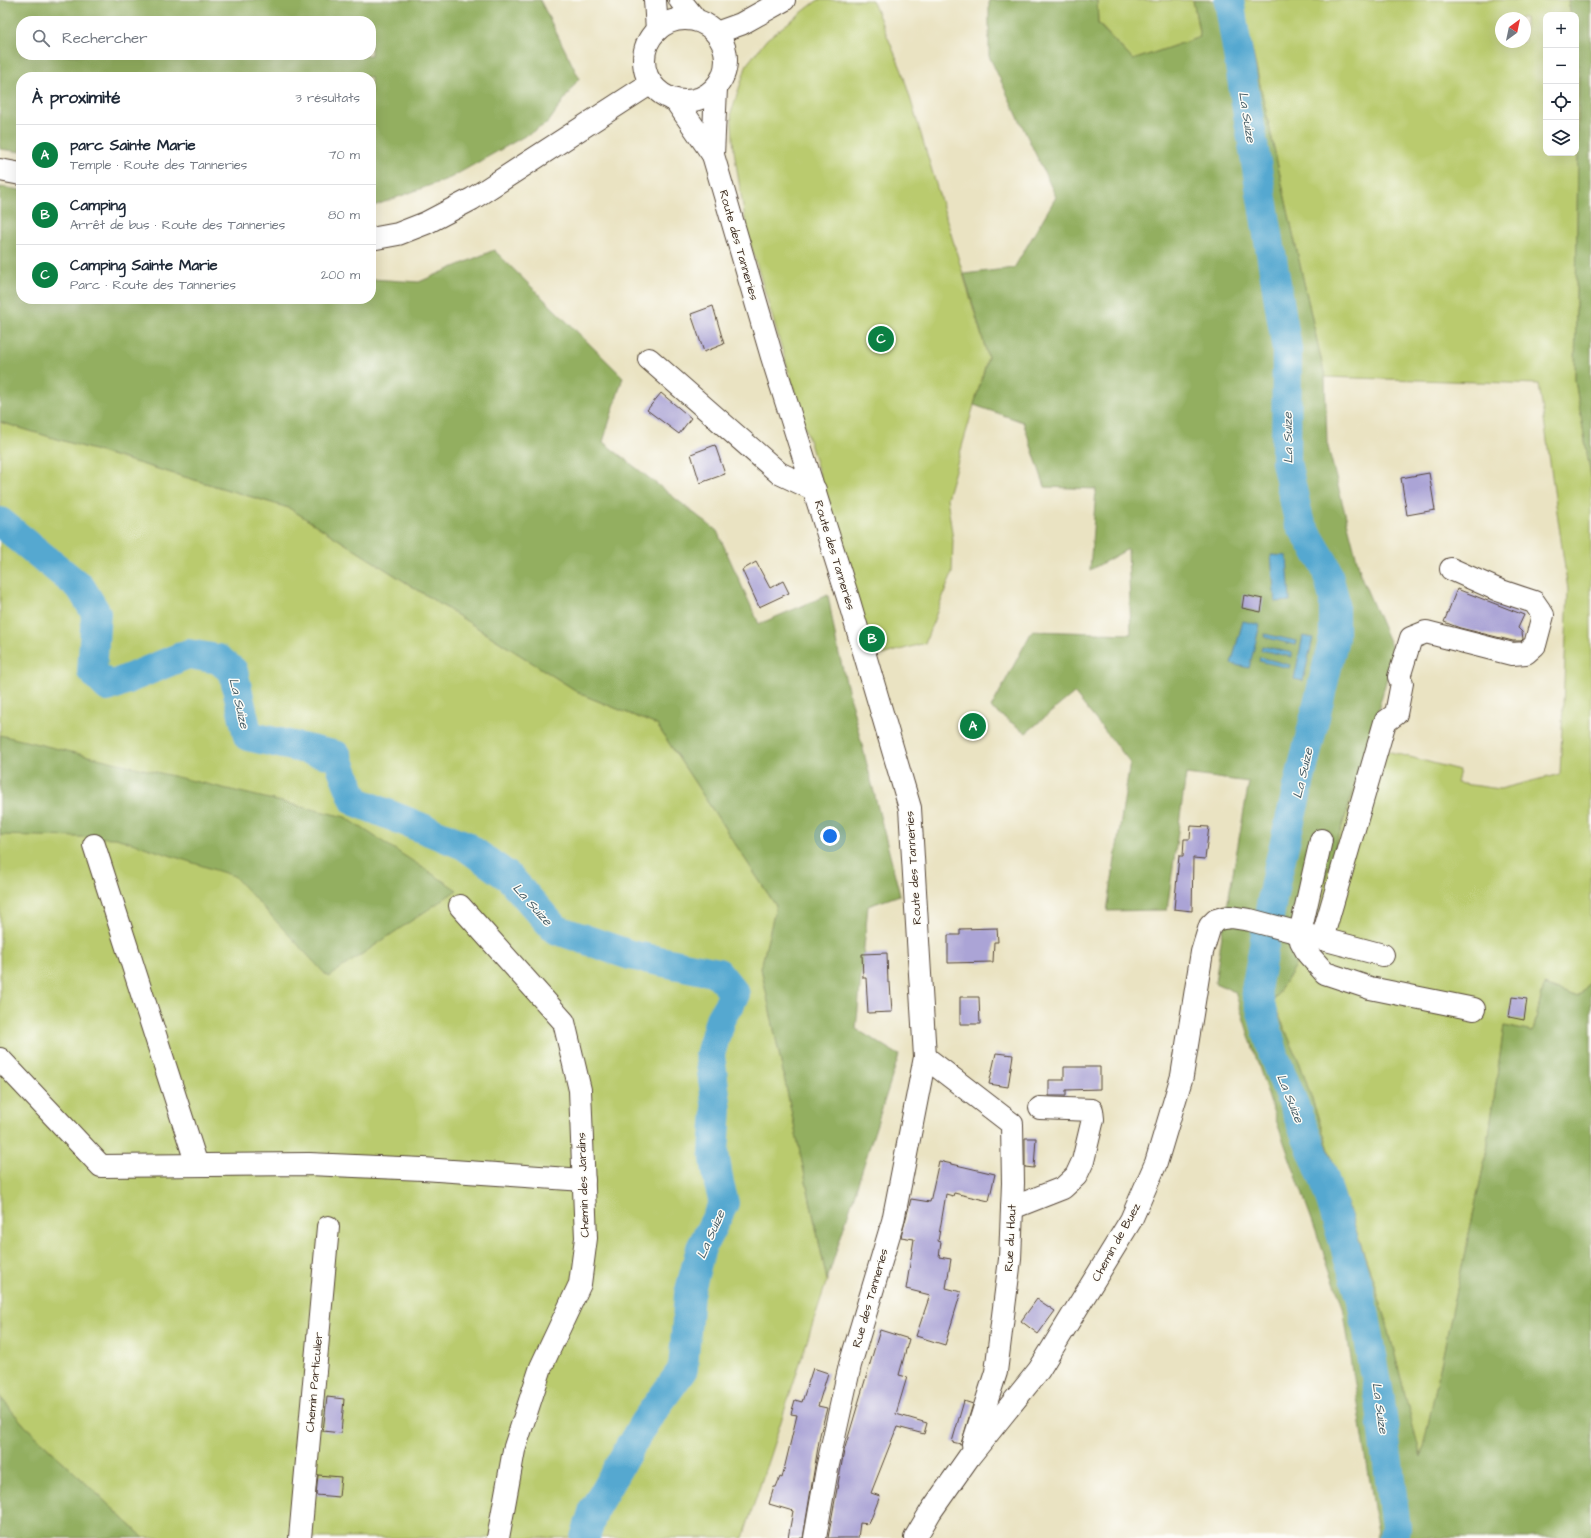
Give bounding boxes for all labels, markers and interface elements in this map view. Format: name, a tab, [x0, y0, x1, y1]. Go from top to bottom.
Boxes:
north arrow	[1495, 12, 1531, 48]
map controls	[1543, 12, 1579, 156]
button: +	[1543, 12, 1579, 48]
search box	[16, 16, 376, 60]
icon: search	[30, 27, 52, 49]
text: Rechercher	[62, 28, 147, 49]
button: −	[1543, 48, 1579, 84]
button: locate	[1543, 84, 1579, 120]
text: À proximité	[32, 86, 121, 110]
text: 3 résultats	[295, 89, 360, 107]
water label: La Suize	[1234, 90, 1260, 145]
button: layers	[1543, 120, 1579, 156]
text: parc Sainte Marie	[70, 135, 196, 156]
text: A	[41, 146, 49, 164]
text: 70 m	[328, 146, 360, 164]
text: Temple · Route des Tanneries	[70, 156, 247, 174]
street label: Route des Tanneries	[715, 188, 762, 302]
text: Camping	[70, 195, 126, 216]
text: B	[40, 206, 50, 224]
text: 80 m	[328, 206, 360, 224]
text: Arrêt de bus · Route des Tanneries	[70, 216, 285, 234]
text: Camping Sainte Marie	[70, 255, 218, 276]
text: C	[40, 266, 50, 284]
text: 200 m	[321, 266, 360, 284]
text: Parc · Route des Tanneries	[70, 276, 236, 294]
pin: C	[868, 324, 894, 354]
water label: La Suize	[1279, 411, 1297, 464]
street label: Route des Tanneries	[810, 498, 859, 612]
pin: B	[859, 624, 885, 654]
water label: La Suize	[224, 676, 254, 731]
pin: A	[960, 711, 986, 741]
water label: La Suize	[1288, 745, 1318, 800]
street label: Route des Tanneries	[901, 810, 926, 925]
your location	[820, 826, 840, 846]
water label: La Suize	[508, 880, 557, 930]
water label: La Suize	[1272, 1071, 1308, 1126]
street label: Chemin des Jardins	[573, 1132, 594, 1238]
street label: Chemin de Buez	[1088, 1200, 1145, 1285]
street label: Rue du Haut	[1000, 1204, 1021, 1272]
water label: La Suize	[692, 1206, 730, 1261]
street label: Rue des Tanneries	[848, 1247, 893, 1350]
street label: Chemin Particulier	[302, 1331, 327, 1433]
water label: La Suize	[1368, 1382, 1393, 1436]

